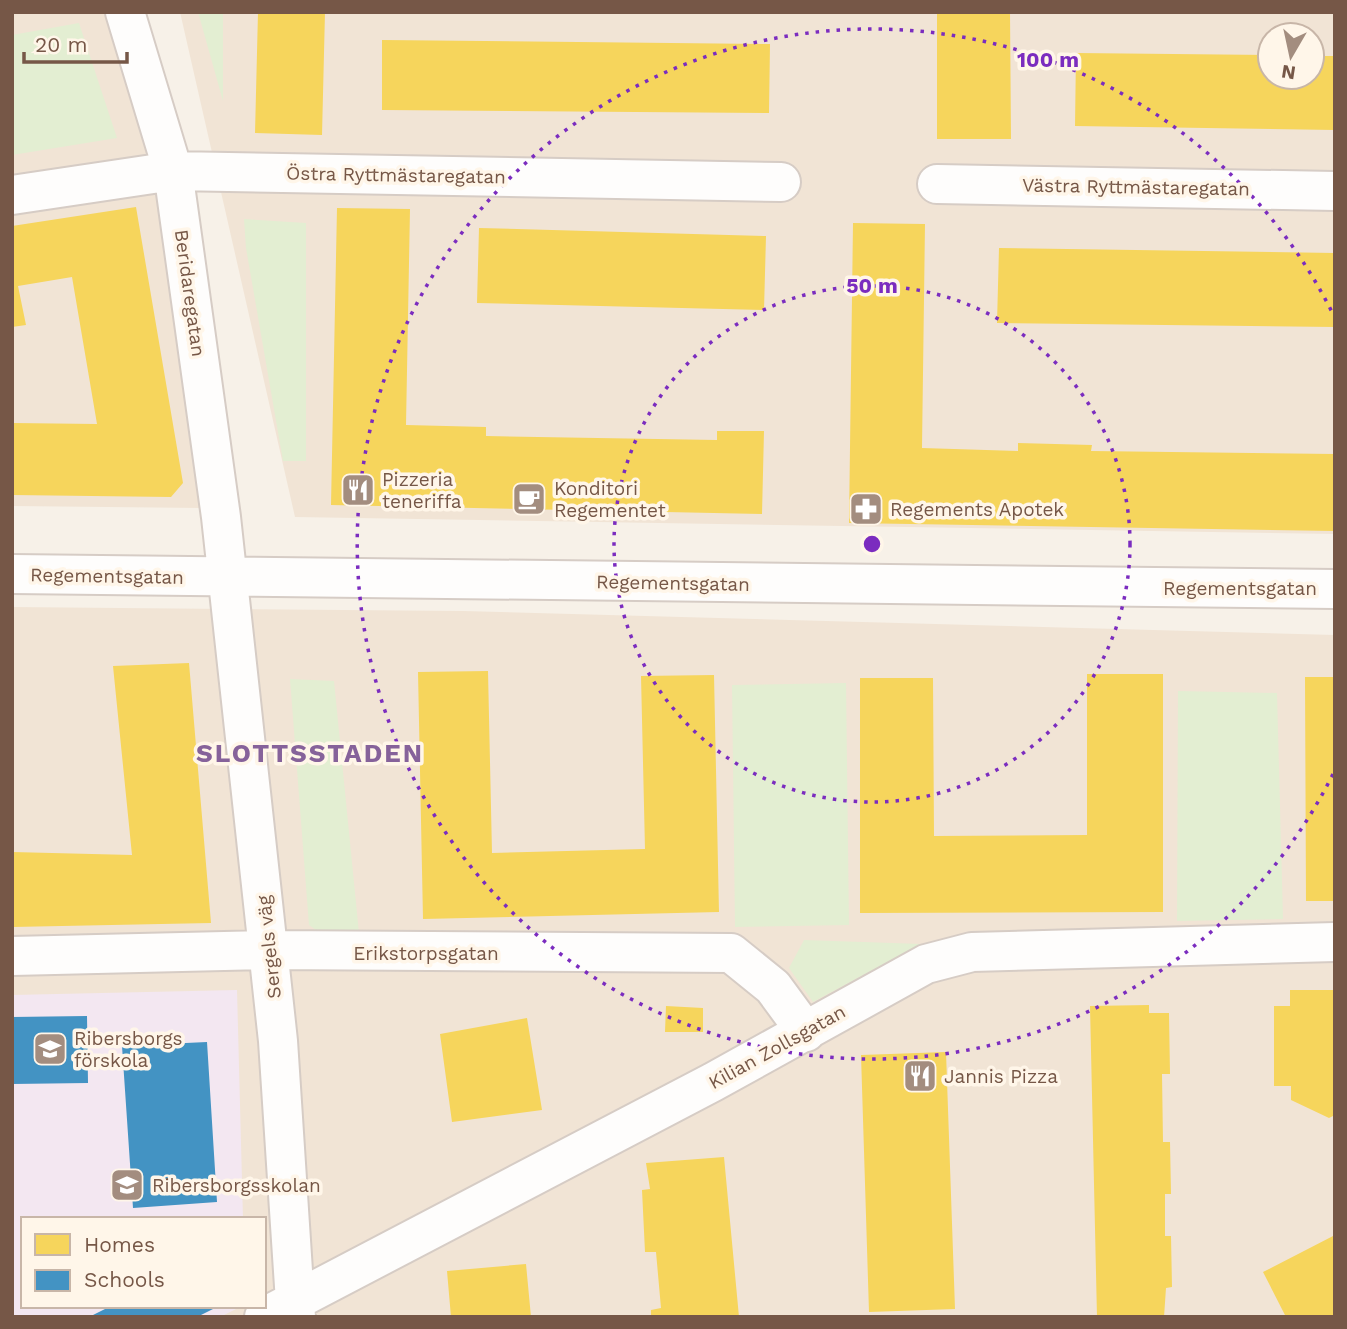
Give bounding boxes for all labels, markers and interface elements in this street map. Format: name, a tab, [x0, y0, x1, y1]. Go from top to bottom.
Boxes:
scale bar	[24, 21, 128, 65]
north arrow	[1256, 21, 1326, 91]
text: 20 m	[35, 32, 87, 57]
text: 100 m	[1017, 47, 1079, 72]
text: N	[1280, 60, 1297, 85]
street label: Östra Ryttmästaregatan	[286, 162, 506, 188]
street label: Västra Ryttmästaregatan	[1022, 174, 1250, 200]
street label: Beridaregatan	[170, 228, 210, 358]
text: 50 m	[846, 273, 898, 298]
place label: Pizzeria teneriffa	[382, 468, 462, 513]
restaurant icon: Pizzeria teneriffa	[339, 471, 377, 509]
place label: Konditori Regementet	[554, 477, 666, 522]
cafe icon: Konditori Regementet	[510, 480, 548, 518]
pharmacy icon: Regements Apotek	[847, 490, 885, 528]
place label: Regements Apotek	[890, 498, 1064, 521]
centre of rings	[860, 532, 884, 556]
street label: Regementsgatan	[30, 563, 184, 589]
street label: Regementsgatan	[596, 570, 750, 596]
street label: Regementsgatan	[1163, 577, 1317, 600]
district label: SLOTTSSTADEN	[196, 738, 424, 768]
street label: Sergels väg	[252, 893, 286, 1000]
street label: Erikstorpsgatan	[353, 942, 499, 965]
street label: Kilian Zollsgatan	[705, 1000, 849, 1094]
place label: Ribersborgs förskola	[74, 1027, 183, 1072]
school or university icon: Ribersborgs förskola	[31, 1030, 69, 1068]
restaurant icon: Jannis Pizza	[901, 1057, 939, 1095]
place label: Jannis Pizza	[944, 1065, 1058, 1088]
school or university icon: Ribersborgsskolan	[108, 1166, 146, 1204]
place label: Ribersborgsskolan	[152, 1174, 321, 1197]
legend	[21, 1217, 266, 1308]
text: Homes	[84, 1232, 155, 1257]
text: Schools	[84, 1267, 165, 1292]

